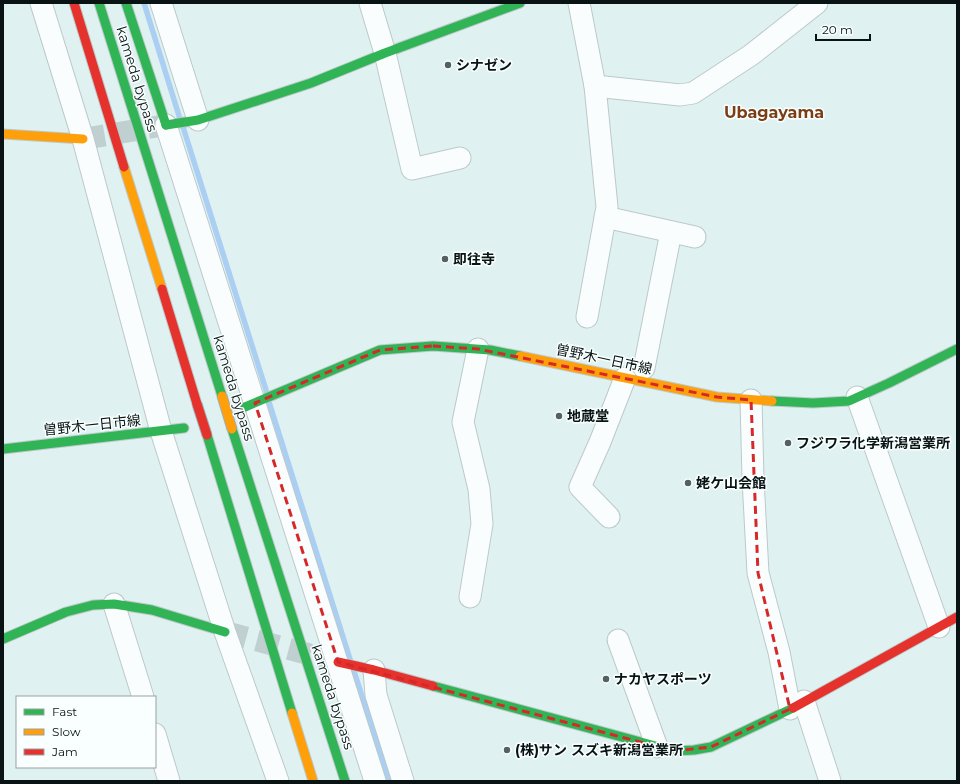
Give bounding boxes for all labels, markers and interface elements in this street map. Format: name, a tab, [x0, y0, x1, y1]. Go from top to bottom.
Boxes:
scale bar	[816, 16, 870, 42]
text: 20 m	[822, 22, 853, 37]
street label: kameda bypass	[112, 24, 162, 134]
place label: シナゼン	[456, 56, 512, 74]
marker: シナゼン	[443, 60, 453, 70]
district label: Ubagayama	[724, 103, 824, 122]
place label: 即往寺	[453, 250, 495, 268]
marker: 即往寺	[440, 254, 450, 264]
street label: kameda bypass	[209, 333, 259, 443]
street label: 曽野木一日市線	[554, 340, 654, 378]
place label: 地蔵堂	[567, 407, 609, 425]
street label: 曽野木一日市線	[42, 411, 142, 439]
marker: 地蔵堂	[554, 411, 564, 421]
place label: フジワラ化学新潟営業所	[796, 434, 950, 452]
marker: フジワラ化学新潟営業所	[783, 438, 793, 448]
place label: 姥ケ山会館	[696, 474, 766, 492]
marker: 姥ケ山会館	[683, 478, 693, 488]
street label: kameda bypass	[308, 642, 359, 752]
place label: ナカヤスポーツ	[614, 670, 712, 688]
marker: ナカヤスポーツ	[601, 674, 611, 684]
legend	[16, 696, 156, 768]
text: Fast	[52, 704, 77, 719]
text: Slow	[52, 724, 81, 739]
place label: (株)サン スズキ新潟営業所	[515, 741, 683, 759]
text: Jam	[51, 744, 78, 759]
marker: (株)サン スズキ新潟営業所	[502, 745, 512, 755]

